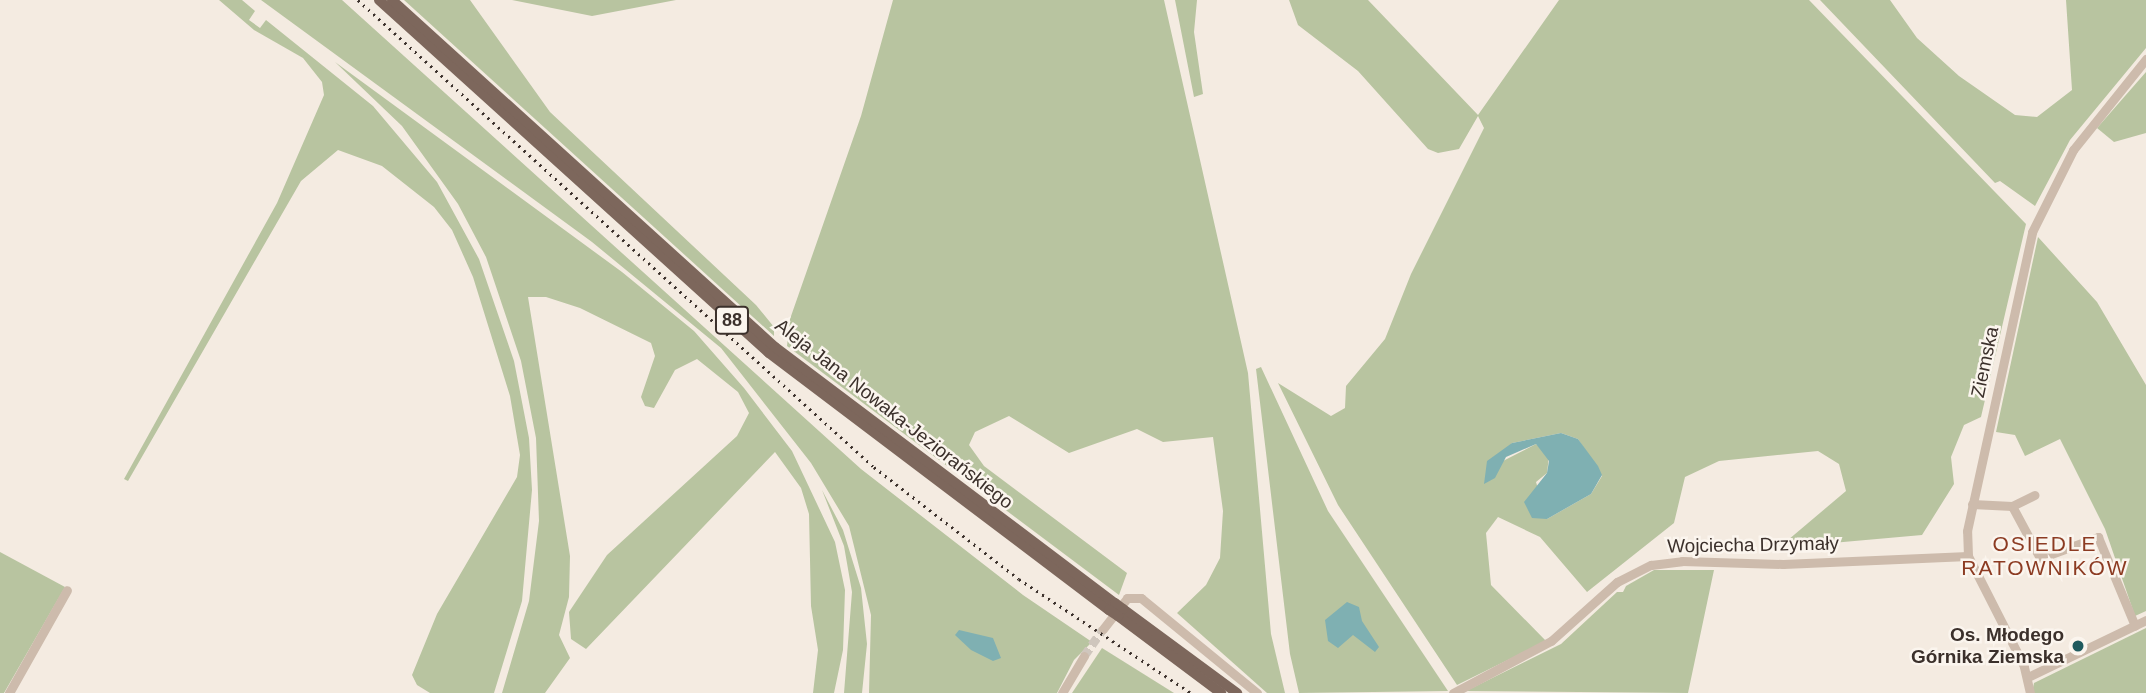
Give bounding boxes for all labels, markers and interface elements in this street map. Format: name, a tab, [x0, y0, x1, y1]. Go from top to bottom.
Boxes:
road number: 88	[714, 306, 750, 334]
street label: Aleja Jana Nowaka-Jeziorańskiego	[770, 314, 1018, 514]
street label: Ziemska	[1966, 325, 2004, 399]
district label: OSIEDLE RATOWNIKÓW	[1963, 531, 2127, 581]
street label: Wojciecha Drzymały	[1667, 532, 1839, 558]
place label: Os. Młodego Górnika Ziemska	[1911, 624, 2064, 668]
marker: Os. Młodego Górnika Ziemska	[2070, 638, 2086, 654]

